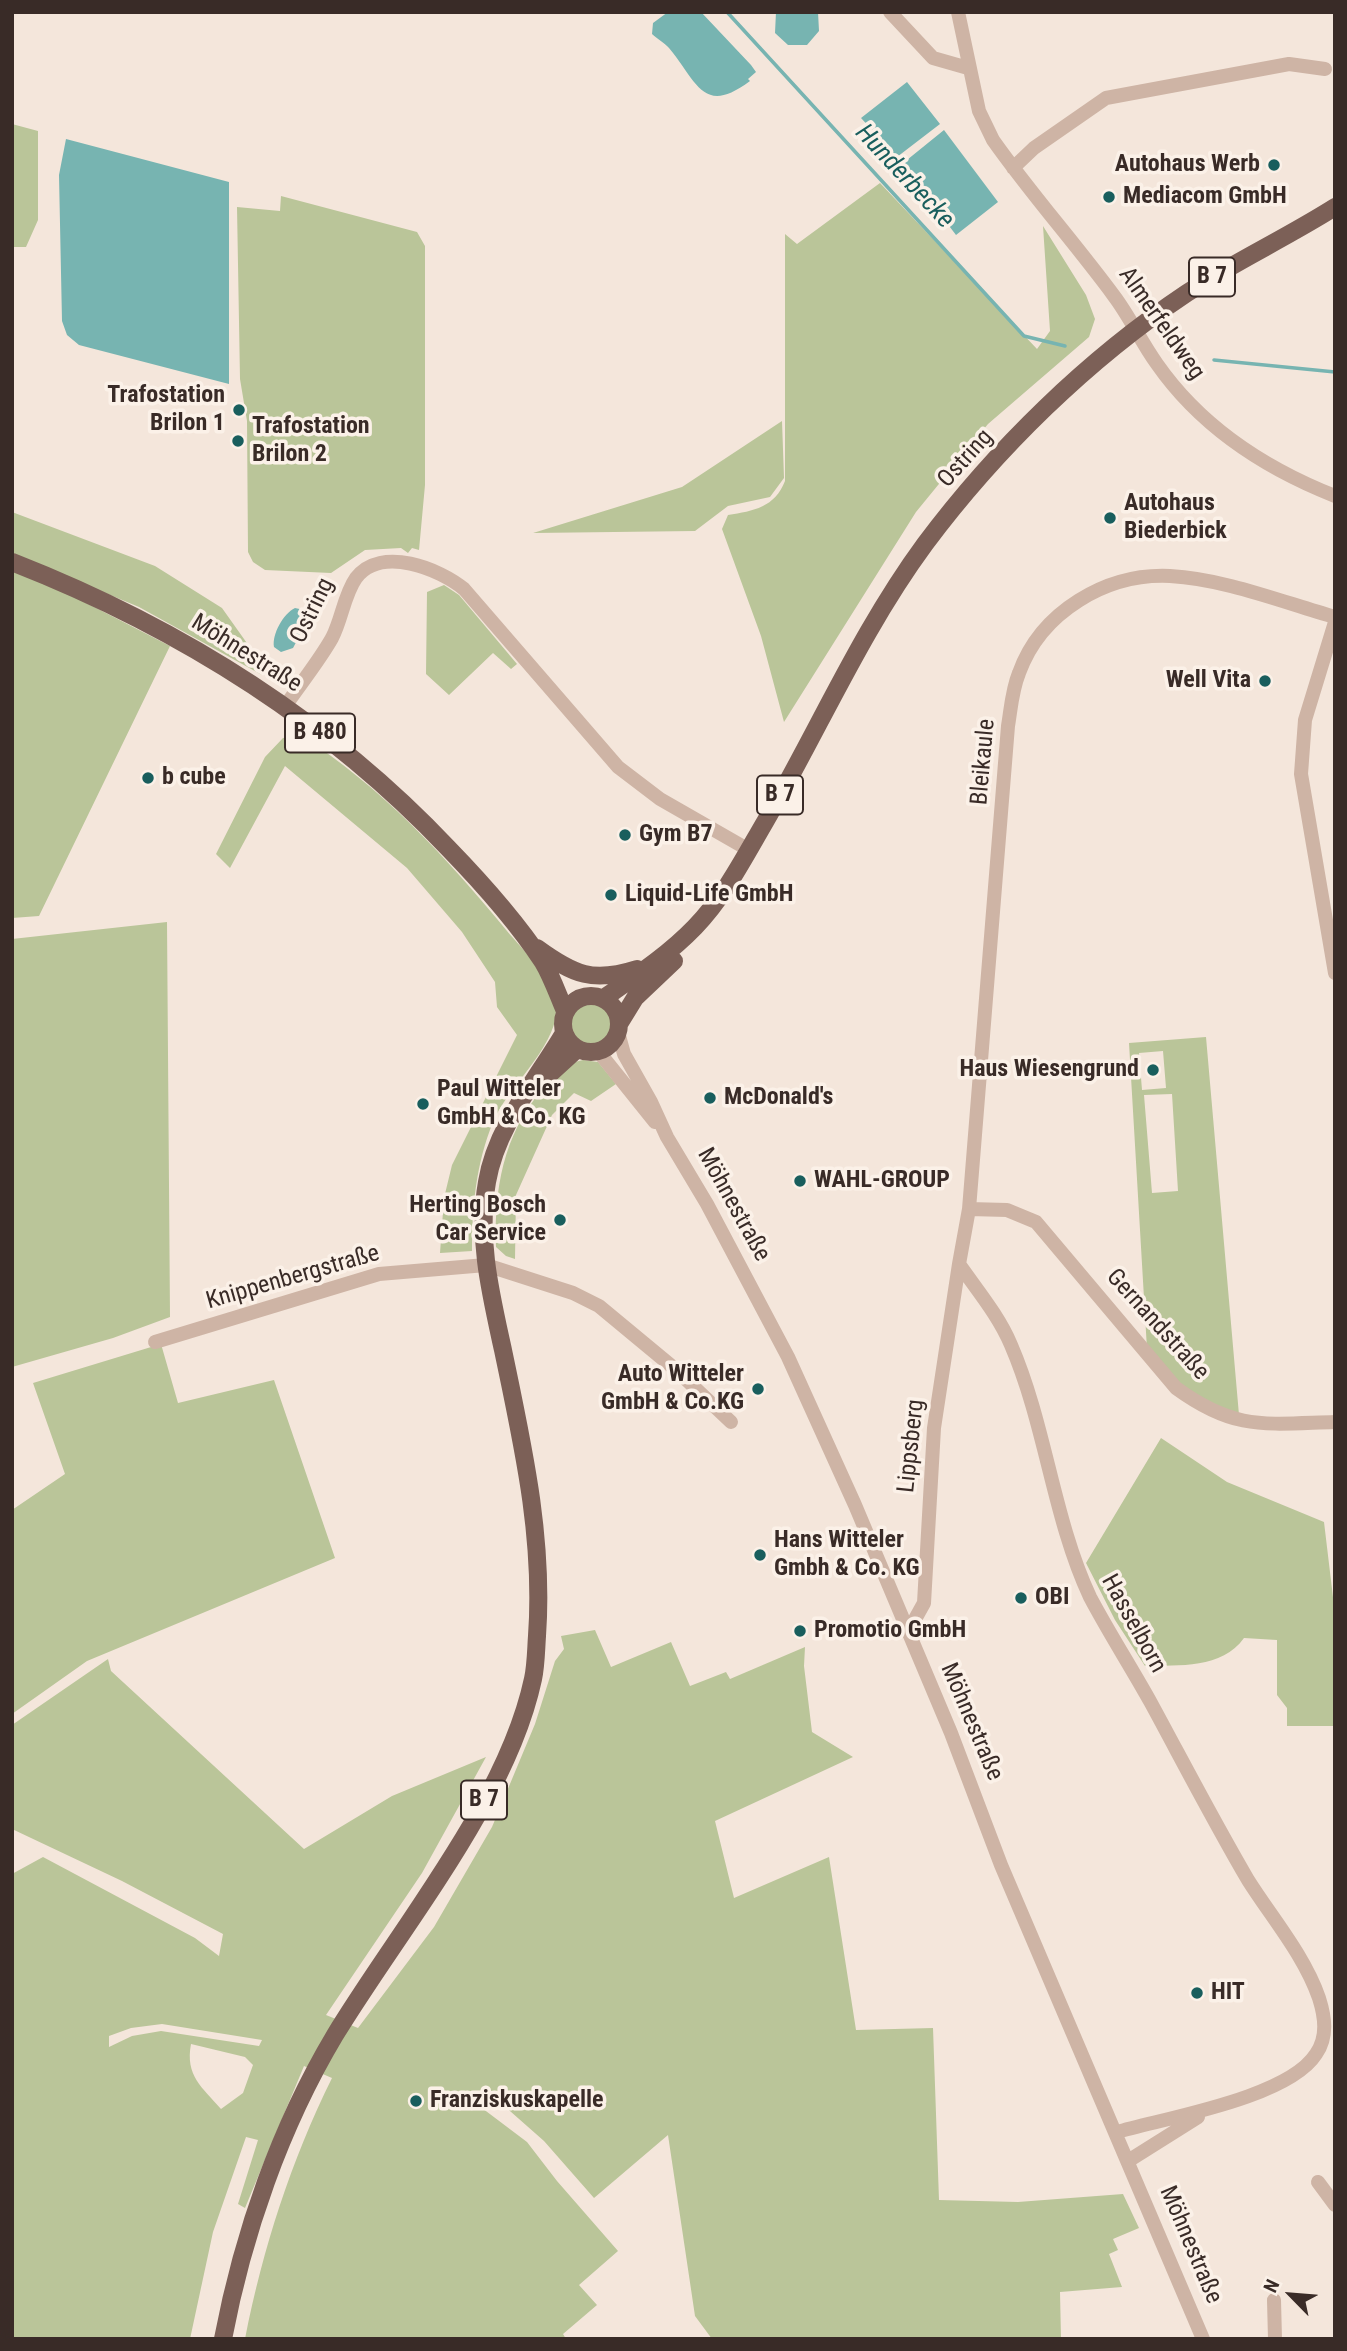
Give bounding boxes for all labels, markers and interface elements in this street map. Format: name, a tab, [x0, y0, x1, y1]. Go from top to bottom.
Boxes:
water label: Hunderbecke	[848, 118, 960, 236]
place label: Autohaus Werb	[1115, 151, 1260, 179]
marker: Autohaus Werb	[1266, 157, 1282, 173]
place label: Mediacom GmbH	[1123, 183, 1287, 211]
marker: Mediacom GmbH	[1101, 189, 1117, 205]
road number: B 7	[1189, 258, 1235, 296]
street label: Almerfeldweg	[1112, 262, 1210, 386]
place label: Trafostation Brilon 1	[107, 382, 225, 438]
marker: Trafostation Brilon 1	[231, 402, 247, 418]
place label: Trafostation Brilon 2	[252, 413, 370, 469]
street label: Ostring	[932, 424, 1000, 494]
marker: Trafostation Brilon 2	[230, 433, 246, 449]
place label: Autohaus Biederbick	[1124, 490, 1227, 546]
marker: Autohaus Biederbick	[1102, 510, 1118, 526]
street label: Ostring	[285, 574, 341, 648]
street label: Möhnestraße	[185, 609, 307, 699]
place label: Well Vita	[1166, 667, 1251, 695]
marker: Well Vita	[1257, 673, 1273, 689]
road number: B 480	[285, 713, 355, 752]
street label: Bleikaule	[966, 718, 1002, 806]
place label: b cube	[162, 764, 226, 792]
marker: b cube	[140, 770, 156, 786]
road number: B 7	[757, 776, 803, 814]
place label: Gym B7	[639, 821, 713, 849]
marker: Gym B7	[617, 827, 633, 843]
place label: Liquid-Life GmbH	[625, 881, 793, 909]
marker: Liquid-Life GmbH	[603, 887, 619, 903]
place label: Haus Wiesengrund	[959, 1056, 1139, 1084]
marker: Haus Wiesengrund	[1145, 1062, 1161, 1078]
place label: Paul Witteler GmbH & Co. KG	[437, 1076, 586, 1132]
place label: McDonald's	[724, 1084, 833, 1112]
marker: McDonald's	[702, 1090, 718, 1106]
marker: Paul Witteler GmbH & Co. KG	[415, 1096, 431, 1112]
street label: Möhnestraße	[690, 1143, 776, 1267]
place label: WAHL-GROUP	[814, 1167, 950, 1195]
marker: WAHL-GROUP	[792, 1173, 808, 1189]
place label: Herting Bosch Car Service	[409, 1192, 546, 1248]
marker: Herting Bosch Car Service	[552, 1212, 568, 1228]
street label: Knippenbergstraße	[203, 1240, 383, 1316]
street label: Gernandstraße	[1100, 1264, 1214, 1386]
place label: Auto Witteler GmbH & Co.KG	[601, 1361, 744, 1417]
marker: Auto Witteler GmbH & Co.KG	[750, 1381, 766, 1397]
street label: Lippsberg	[893, 1398, 931, 1494]
place label: Hans Witteler Gmbh & Co. KG	[774, 1527, 920, 1583]
marker: Hans Witteler Gmbh & Co. KG	[752, 1547, 768, 1563]
street label: Hasselborn	[1094, 1570, 1172, 1678]
place label: OBI	[1035, 1584, 1069, 1612]
marker: OBI	[1013, 1590, 1029, 1606]
place label: Promotio GmbH	[814, 1617, 966, 1645]
marker: Promotio GmbH	[792, 1623, 808, 1639]
street label: Möhnestraße	[933, 1659, 1009, 1785]
road number: B 7	[461, 1781, 507, 1820]
place label: HIT	[1211, 1979, 1245, 2007]
marker: HIT	[1189, 1985, 1205, 2001]
place label: Franziskuskapelle	[430, 2087, 604, 2115]
marker: Franziskuskapelle	[408, 2093, 424, 2109]
street label: Möhnestraße	[1152, 2182, 1228, 2308]
north arrow	[1256, 2260, 1326, 2330]
text: N	[1259, 2276, 1284, 2296]

